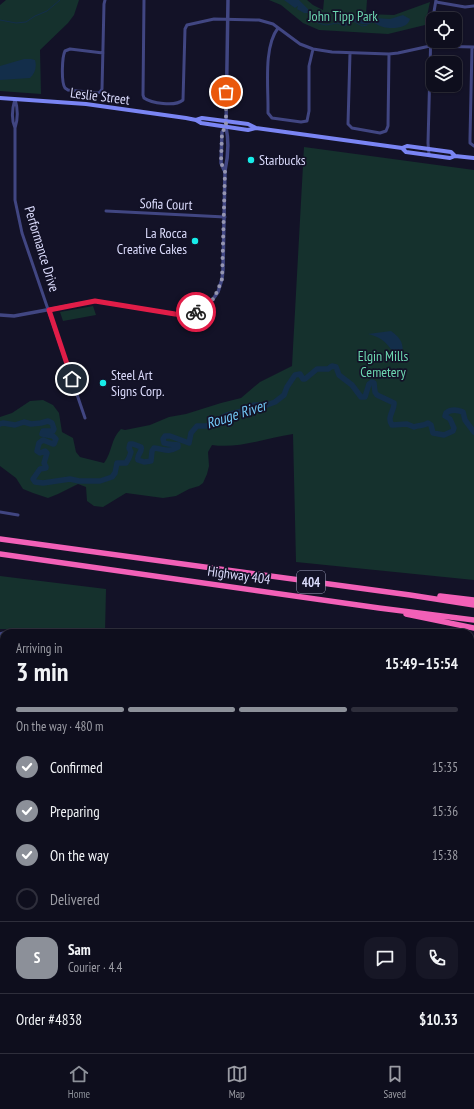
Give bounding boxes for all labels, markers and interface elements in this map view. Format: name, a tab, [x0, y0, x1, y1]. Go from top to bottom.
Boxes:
park label: John Tipp Park	[307, 7, 378, 25]
map controls	[426, 12, 462, 92]
button: locate	[426, 12, 462, 48]
button: layers	[426, 56, 462, 92]
pin	[209, 75, 243, 109]
icon: bag	[215, 81, 237, 103]
street label: Leslie Street	[69, 83, 131, 109]
place label: Starbucks	[259, 151, 306, 169]
marker: Starbucks	[246, 155, 256, 165]
street label: Sofia Court	[139, 194, 193, 214]
street label: Performance Drive	[20, 204, 64, 294]
place label: La Rocca Creative Cakes	[117, 224, 187, 258]
marker: La Rocca Creative Cakes	[190, 236, 200, 246]
courier	[176, 292, 216, 332]
icon: bike	[185, 301, 207, 323]
park label: Elgin Mills Cemetery	[358, 347, 409, 381]
pin	[55, 362, 89, 396]
place label: Steel Art Signs Corp.	[111, 366, 164, 400]
icon: home	[61, 368, 83, 390]
marker: Steel Art Signs Corp.	[98, 378, 108, 388]
water label: Rouge River	[204, 395, 270, 433]
street label: Highway 404	[206, 562, 272, 588]
road number: 404	[297, 571, 325, 593]
text: Arriving in	[16, 640, 63, 657]
text: 15:49–15:54	[385, 654, 458, 673]
text: 3 min	[16, 655, 69, 688]
text: On the way · 480 m	[16, 718, 103, 735]
icon: check	[16, 756, 38, 778]
text: Confirmed	[50, 758, 103, 777]
text: 15:35	[432, 759, 458, 776]
icon: check	[16, 800, 38, 822]
text: Preparing	[50, 802, 100, 821]
text: 15:36	[432, 803, 458, 820]
icon: check	[16, 844, 38, 866]
text: On the way	[50, 846, 109, 865]
text: 15:38	[432, 847, 458, 864]
text: Delivered	[50, 890, 100, 909]
button: chat	[364, 937, 406, 979]
button: phone	[416, 937, 458, 979]
text: Sam	[68, 940, 91, 959]
text: S	[34, 948, 40, 967]
text: Courier · 4.4	[68, 959, 122, 976]
text: Order #4838	[16, 1010, 82, 1029]
text: $10.33	[419, 1010, 458, 1029]
tab: Home	[68, 1063, 90, 1101]
tab: Map	[226, 1063, 248, 1101]
tab: Saved	[383, 1063, 406, 1101]

